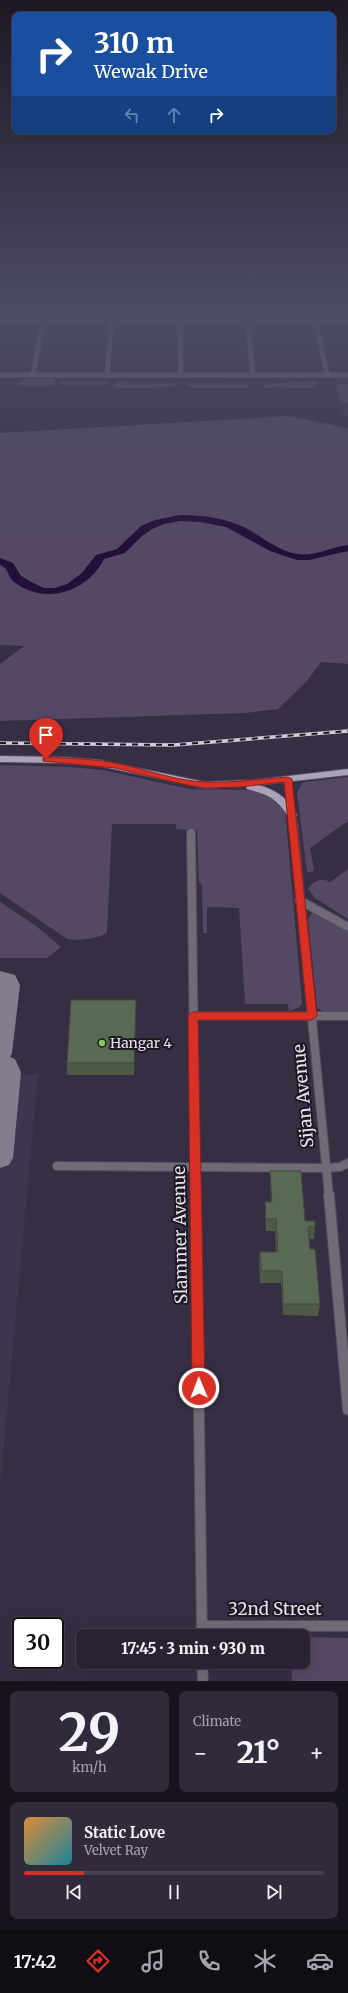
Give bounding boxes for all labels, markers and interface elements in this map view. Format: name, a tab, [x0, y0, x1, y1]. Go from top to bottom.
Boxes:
text: 310 m	[94, 25, 174, 61]
icon: right	[28, 28, 80, 80]
text: Wewak Drive	[94, 60, 208, 83]
icon: left	[121, 104, 143, 126]
icon: ahead	[163, 104, 185, 126]
icon: right	[205, 104, 227, 126]
pin	[29, 718, 63, 759]
icon: arrive	[35, 724, 57, 746]
place label: Hangar 4	[110, 1034, 172, 1052]
marker: Hangar 4	[97, 1038, 107, 1048]
street label: Sijan Avenue	[287, 1043, 318, 1149]
street label: Slammer Avenue	[168, 1166, 192, 1304]
position arrow	[178, 1367, 220, 1409]
street label: 32nd Street	[228, 1598, 322, 1620]
speed limit sign: 30	[12, 1617, 64, 1669]
text: 17:45 · 3 min · 930 m	[121, 1639, 265, 1658]
text: 29	[59, 1700, 120, 1765]
text: Climate	[193, 1713, 241, 1730]
text: 21°	[237, 1733, 280, 1771]
text: −	[193, 1739, 208, 1767]
text: +	[309, 1739, 324, 1767]
text: km/h	[72, 1759, 107, 1776]
text: Static Love	[84, 1823, 165, 1842]
text: Velvet Ray	[84, 1842, 148, 1859]
icon: previous	[63, 1881, 85, 1903]
icon: pause	[163, 1881, 185, 1903]
icon: next	[263, 1881, 285, 1903]
icon: directions	[84, 1947, 112, 1975]
icon: music	[139, 1947, 167, 1975]
icon: phone	[195, 1947, 223, 1975]
icon: climate	[251, 1947, 279, 1975]
icon: car	[306, 1947, 334, 1975]
text: 17:42	[14, 1950, 56, 1973]

